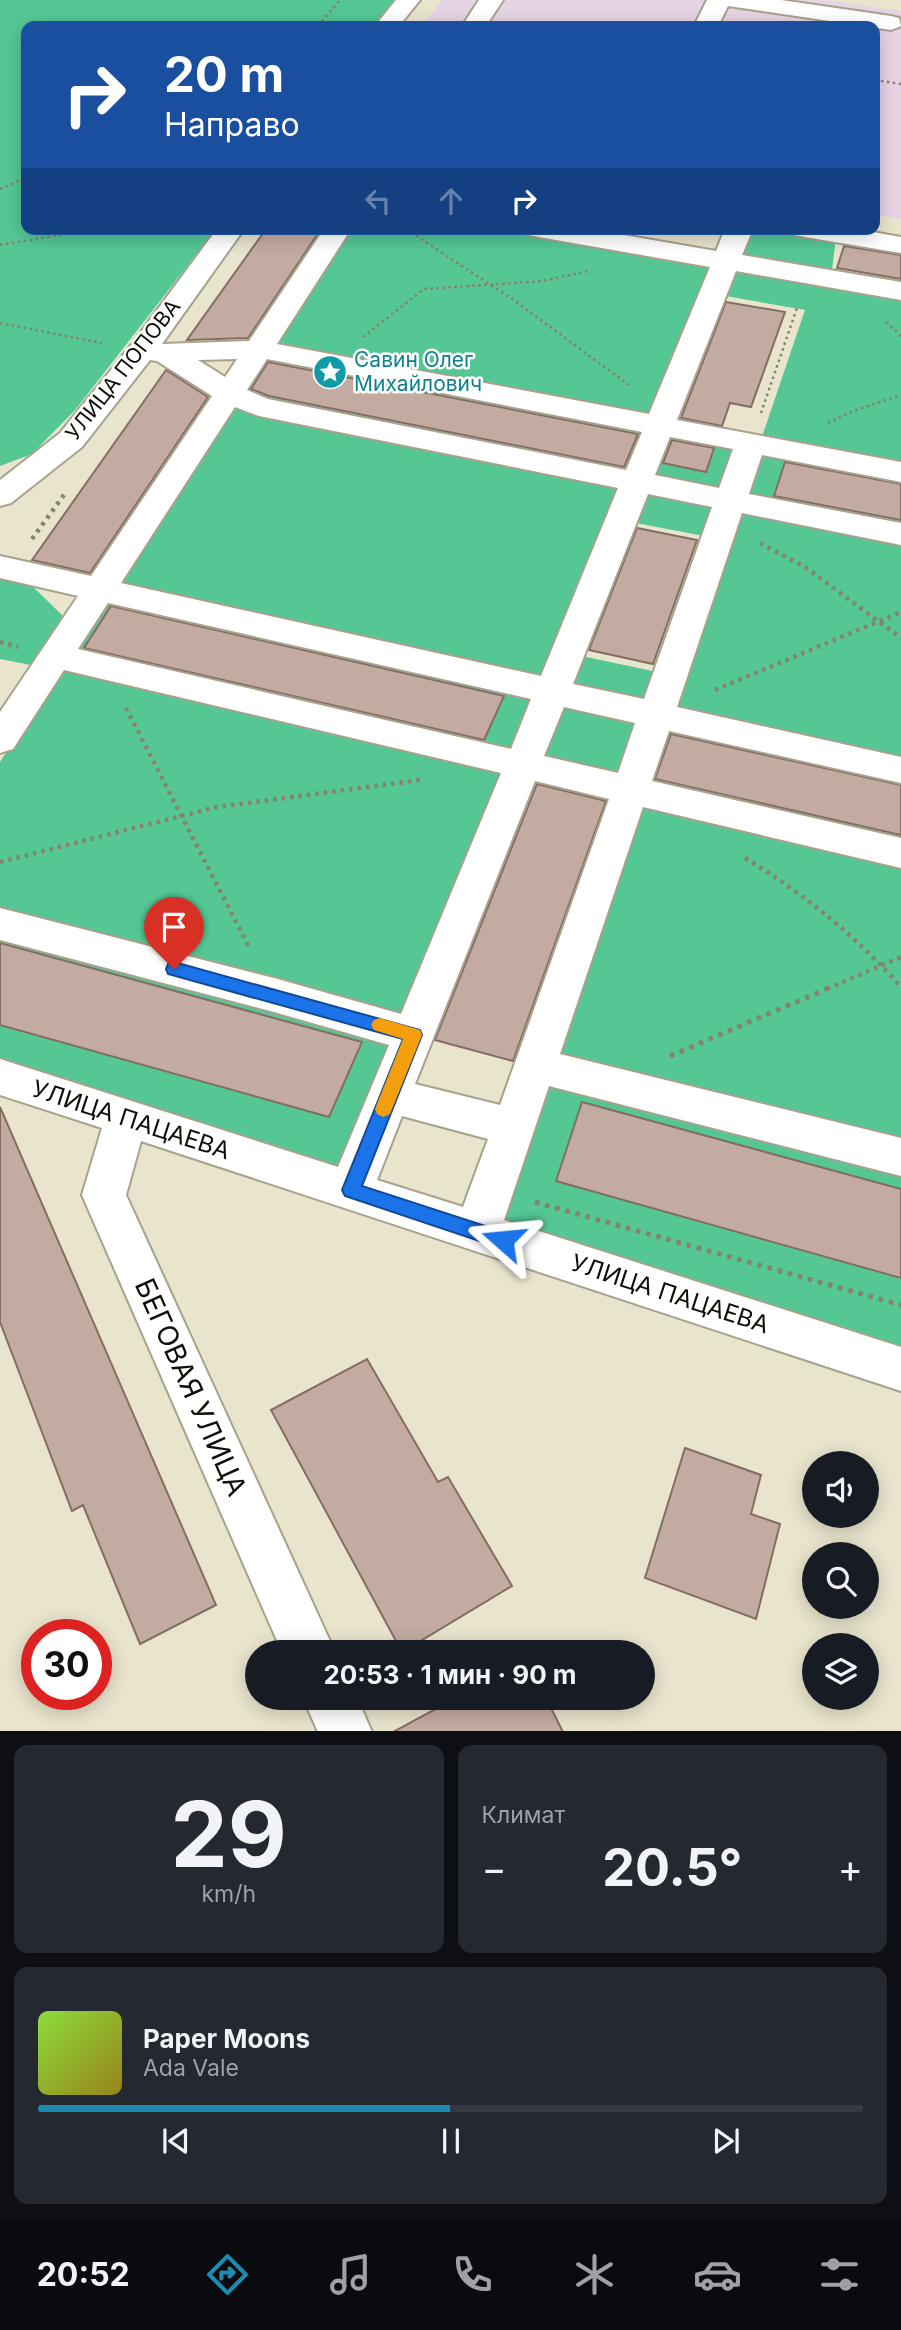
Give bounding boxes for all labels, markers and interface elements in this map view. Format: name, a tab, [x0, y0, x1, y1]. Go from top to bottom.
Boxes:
text: 20 m	[164, 45, 284, 104]
icon: right	[49, 49, 140, 140]
text: Направо	[164, 105, 300, 144]
icon: left	[359, 182, 397, 220]
icon: ahead	[432, 182, 470, 220]
icon: right	[505, 182, 543, 220]
street label: УЛИЦА ПОПОВА	[60, 294, 185, 445]
place label: Савин Олег Михайлович	[354, 347, 482, 396]
place icon: Савин Олег Михайлович	[311, 353, 349, 391]
pin	[144, 897, 204, 969]
icon: arrive	[155, 908, 193, 946]
street label: УЛИЦА ПАЦАЕВА	[28, 1074, 234, 1165]
position arrow	[466, 1203, 540, 1277]
street label: УЛИЦА ПАЦАЕВА	[567, 1248, 773, 1339]
street label: БЕГОВАЯ УЛИЦА	[128, 1273, 254, 1501]
map controls	[802, 1451, 879, 1710]
button: sound	[802, 1451, 879, 1528]
button: search	[802, 1542, 879, 1619]
speed limit sign: 30	[21, 1619, 112, 1710]
button: layers	[802, 1633, 879, 1710]
text: 20:53 · 1 мин · 90 m	[323, 1659, 577, 1690]
text: 29	[171, 1779, 287, 1889]
text: Климат	[482, 1801, 565, 1829]
text: 20.5°	[602, 1836, 742, 1899]
text: −	[482, 1845, 507, 1891]
text: +	[838, 1845, 863, 1891]
text: km/h	[201, 1880, 256, 1908]
text: Paper Moons	[143, 2023, 310, 2054]
text: Ada Vale	[143, 2054, 239, 2082]
icon: previous	[157, 2122, 195, 2160]
icon: pause	[432, 2122, 470, 2160]
icon: next	[707, 2122, 745, 2160]
icon: directions	[203, 2250, 252, 2299]
icon: music	[326, 2250, 375, 2299]
icon: phone	[448, 2250, 497, 2299]
icon: climate	[570, 2250, 619, 2299]
icon: car	[693, 2250, 742, 2299]
icon: filters	[815, 2250, 864, 2299]
text: 20:52	[37, 2255, 130, 2294]

